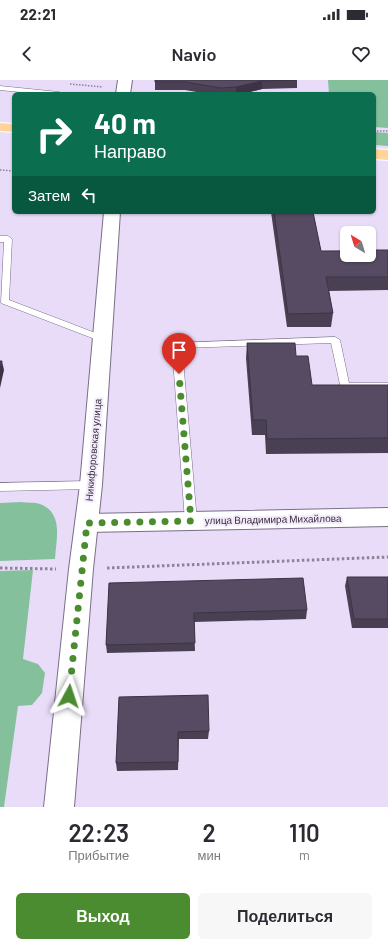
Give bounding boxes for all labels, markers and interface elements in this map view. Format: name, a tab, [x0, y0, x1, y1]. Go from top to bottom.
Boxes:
text: 22:21	[20, 5, 56, 23]
icon: back	[16, 43, 38, 65]
text: Navio	[172, 43, 216, 65]
icon: heart	[350, 43, 372, 65]
text: 40 m	[94, 106, 156, 140]
icon: right	[28, 108, 80, 160]
text: Направо	[94, 140, 166, 162]
icon: left	[78, 184, 100, 206]
text: Затем	[28, 186, 70, 204]
north arrow	[340, 226, 376, 262]
map controls	[340, 226, 376, 262]
pin	[162, 333, 196, 374]
icon: arrive	[168, 339, 190, 361]
street label: Никифоровская улица	[83, 398, 104, 502]
street label: улица Владимира Михайлова	[205, 512, 342, 526]
position arrow	[48, 675, 90, 717]
text: 22:23	[68, 818, 129, 847]
text: 2	[203, 818, 216, 847]
text: 110	[289, 818, 320, 847]
text: Прибытие	[68, 847, 129, 863]
text: мин	[197, 847, 221, 863]
text: m	[299, 847, 310, 863]
button: Выход	[16, 893, 190, 939]
button: Поделиться	[198, 893, 372, 939]

